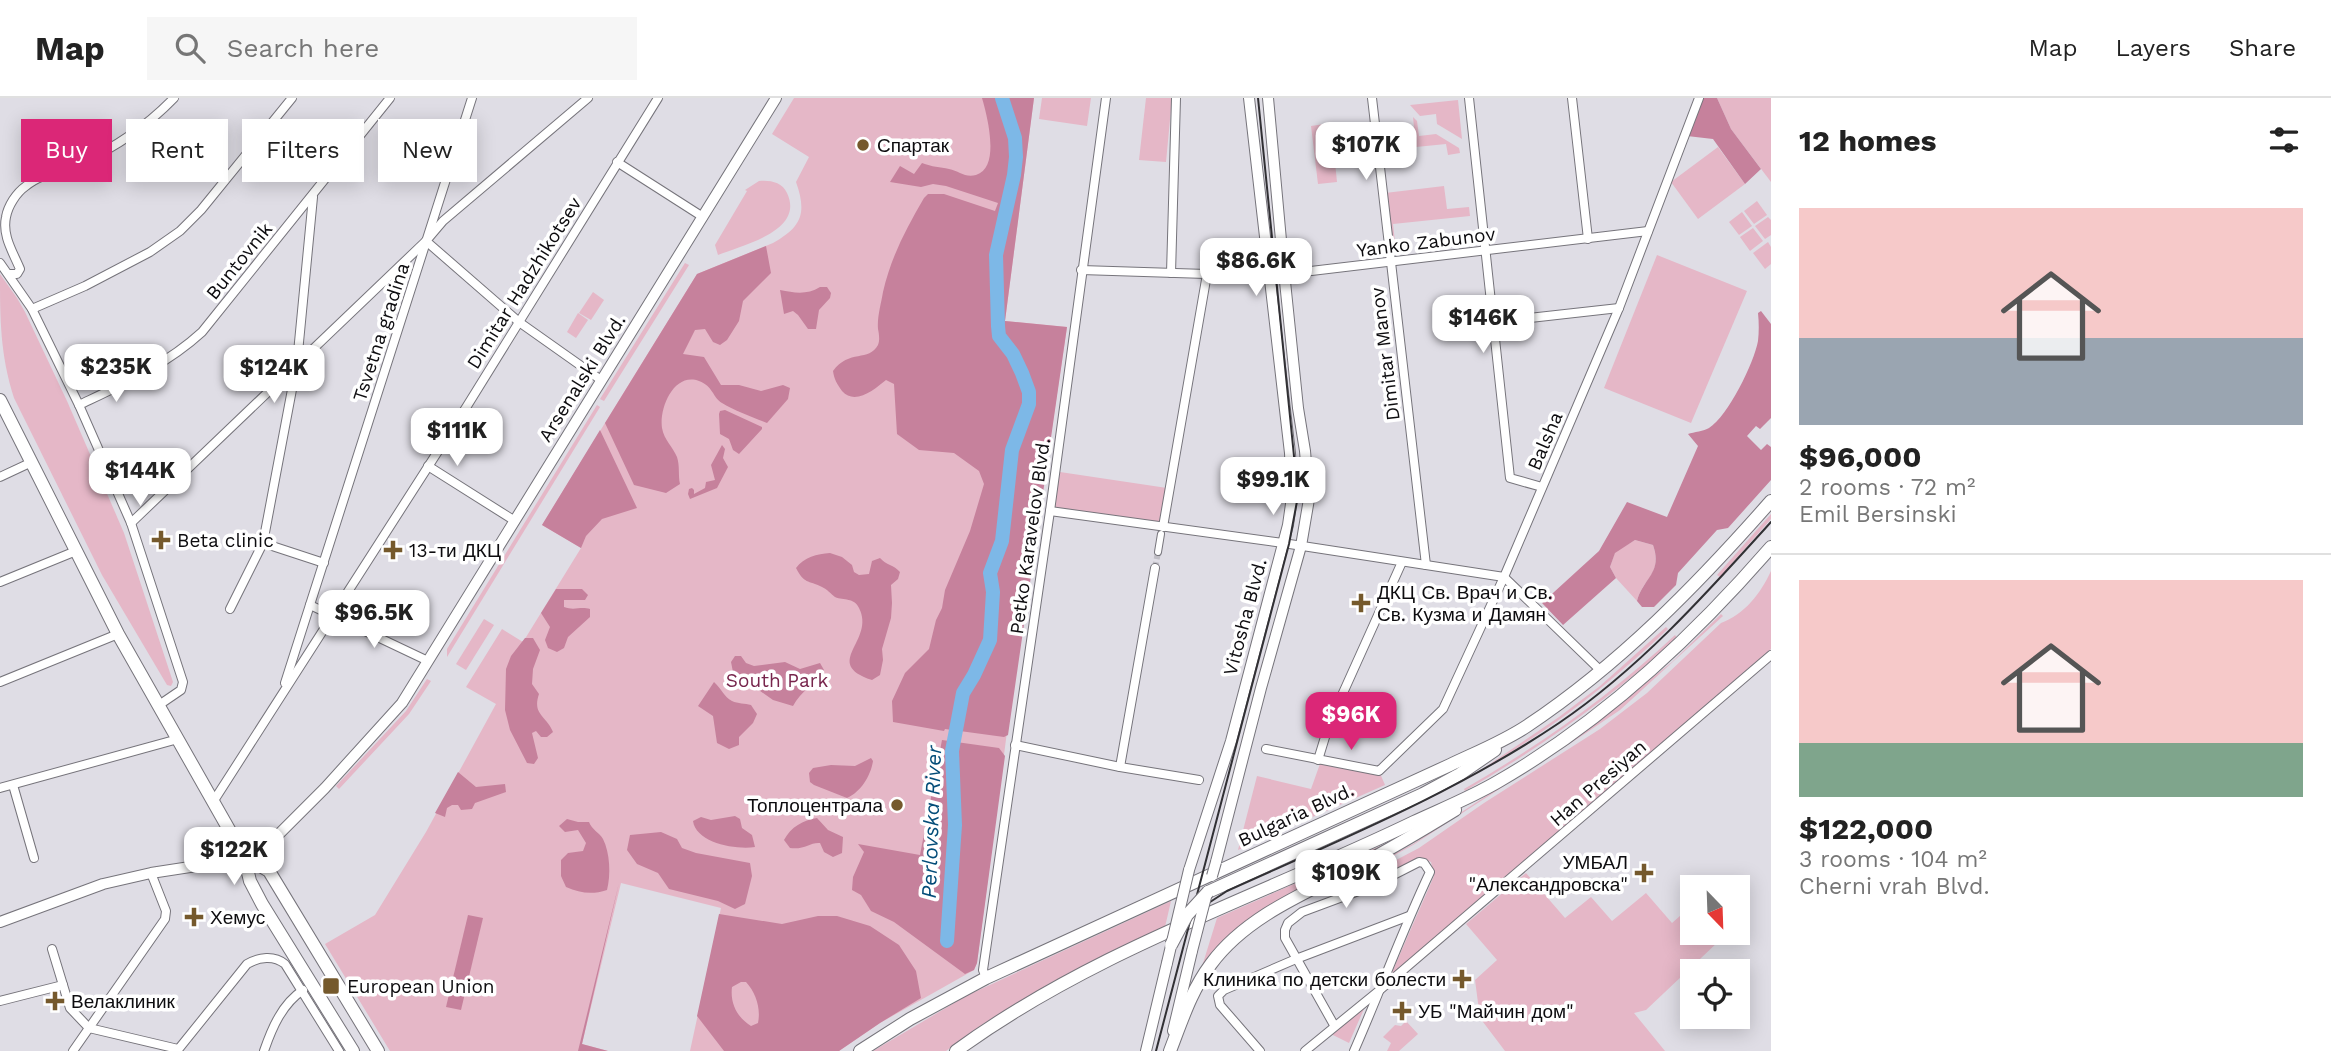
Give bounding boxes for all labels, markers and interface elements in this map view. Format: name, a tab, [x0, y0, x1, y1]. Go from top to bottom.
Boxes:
search box	[147, 17, 637, 80]
text: Map	[35, 29, 105, 68]
icon: search	[171, 29, 209, 67]
text: Search here	[227, 33, 379, 63]
text: Map	[2029, 34, 2077, 62]
text: Layers	[2115, 34, 2191, 62]
text: Share	[2229, 34, 2296, 62]
chip: Buy	[21, 119, 112, 182]
chip: Rent	[126, 119, 228, 182]
chip: Filters	[242, 119, 364, 182]
chip: New	[378, 119, 477, 182]
icon: filters	[2265, 121, 2303, 159]
pin: $107K	[1317, 122, 1415, 182]
text: 12 homes	[1799, 123, 1937, 158]
text: $107K	[1332, 131, 1400, 158]
place label: Спартак	[877, 134, 950, 157]
marker: Спартак	[855, 137, 871, 153]
street label: Dimitar Hadzhikotsev	[462, 193, 586, 373]
street label: Buntovnik	[201, 218, 277, 304]
street label: Yanko Zabunov	[1355, 222, 1497, 262]
pin: $86.6K	[1199, 238, 1313, 298]
text: $86.6K	[1216, 247, 1296, 274]
icon: home	[1988, 253, 2114, 379]
street label: Tsvetna gradina	[348, 260, 414, 404]
street label: Dimitar Manov	[1365, 286, 1405, 422]
pin: $146K	[1434, 296, 1532, 355]
text: $146K	[1448, 304, 1518, 331]
street label: Arsenalski Blvd.	[534, 310, 630, 446]
pin: $235K	[67, 344, 165, 404]
pin: $124K	[225, 345, 323, 405]
text: $235K	[80, 353, 152, 380]
text: $124K	[240, 354, 308, 381]
pin: $111K	[408, 408, 506, 468]
street label: Balsha	[1522, 408, 1568, 474]
text: $111K	[427, 417, 487, 444]
street label: Petko Karavelov Blvd.	[1005, 436, 1055, 636]
text: $96,000	[1799, 439, 1922, 474]
pin: $144K	[91, 448, 189, 508]
text: $144K	[105, 457, 175, 484]
pin: $99.1K	[1216, 458, 1330, 517]
text: $99.1K	[1236, 466, 1310, 493]
text: 2 rooms · 72 m²	[1799, 474, 1975, 501]
text: Emil Bersinski	[1799, 501, 1957, 528]
place label: Beta clinic	[177, 529, 274, 552]
marker: Beta clinic	[151, 530, 171, 550]
place label: 13-ти ДКЦ	[409, 539, 501, 562]
marker: 13-ти ДКЦ	[383, 540, 403, 560]
street label: Vitosha Blvd.	[1218, 556, 1272, 678]
place label: ДКЦ Св. Врач и Св. Св. Кузма и Дамян	[1377, 581, 1553, 626]
pin: $96.5K	[317, 590, 431, 650]
marker: ДКЦ Св. Врач и Св. Св. Кузма и Дамян	[1351, 593, 1371, 613]
text: $96.5K	[334, 599, 414, 626]
icon: home	[1988, 625, 2114, 751]
park label: South Park	[726, 669, 828, 692]
pin: $96K	[1310, 692, 1392, 752]
text: $96K	[1321, 701, 1381, 728]
street label: Han Presiyan	[1545, 735, 1651, 831]
water label: Perlovska River	[916, 744, 946, 899]
street label: Bulgaria Blvd.	[1234, 778, 1358, 852]
place label: Топлоцентрала	[747, 794, 883, 817]
marker: Топлоцентрала	[889, 797, 905, 813]
text: $122,000	[1799, 811, 1933, 846]
pin: $122K	[185, 828, 283, 887]
text: $122K	[200, 836, 268, 863]
text: 3 rooms · 104 m²	[1799, 846, 1987, 873]
pin: $109K	[1297, 850, 1395, 910]
place label: УМБАЛ "Александровска"	[1468, 851, 1628, 896]
text: $109K	[1311, 859, 1381, 886]
marker: УМБАЛ "Александровска"	[1634, 863, 1654, 883]
text: Cherni vrah Blvd.	[1799, 873, 1990, 900]
north arrow	[1680, 875, 1750, 945]
map controls	[1680, 875, 1750, 1029]
place label: Хемус	[210, 906, 265, 929]
marker: Хемус	[184, 907, 204, 927]
button: locate	[1680, 959, 1750, 1029]
place label: Клиника по детски болести	[1203, 968, 1446, 991]
marker: Клиника по детски болести	[1452, 969, 1472, 989]
place label: European Union	[347, 975, 495, 998]
marker: European Union	[321, 976, 341, 996]
place label: Велаклиник	[71, 990, 176, 1013]
marker: Велаклиник	[45, 991, 65, 1011]
place label: УБ "Майчин дом"	[1418, 1000, 1574, 1023]
marker: УБ "Майчин дом"	[1392, 1001, 1412, 1021]

